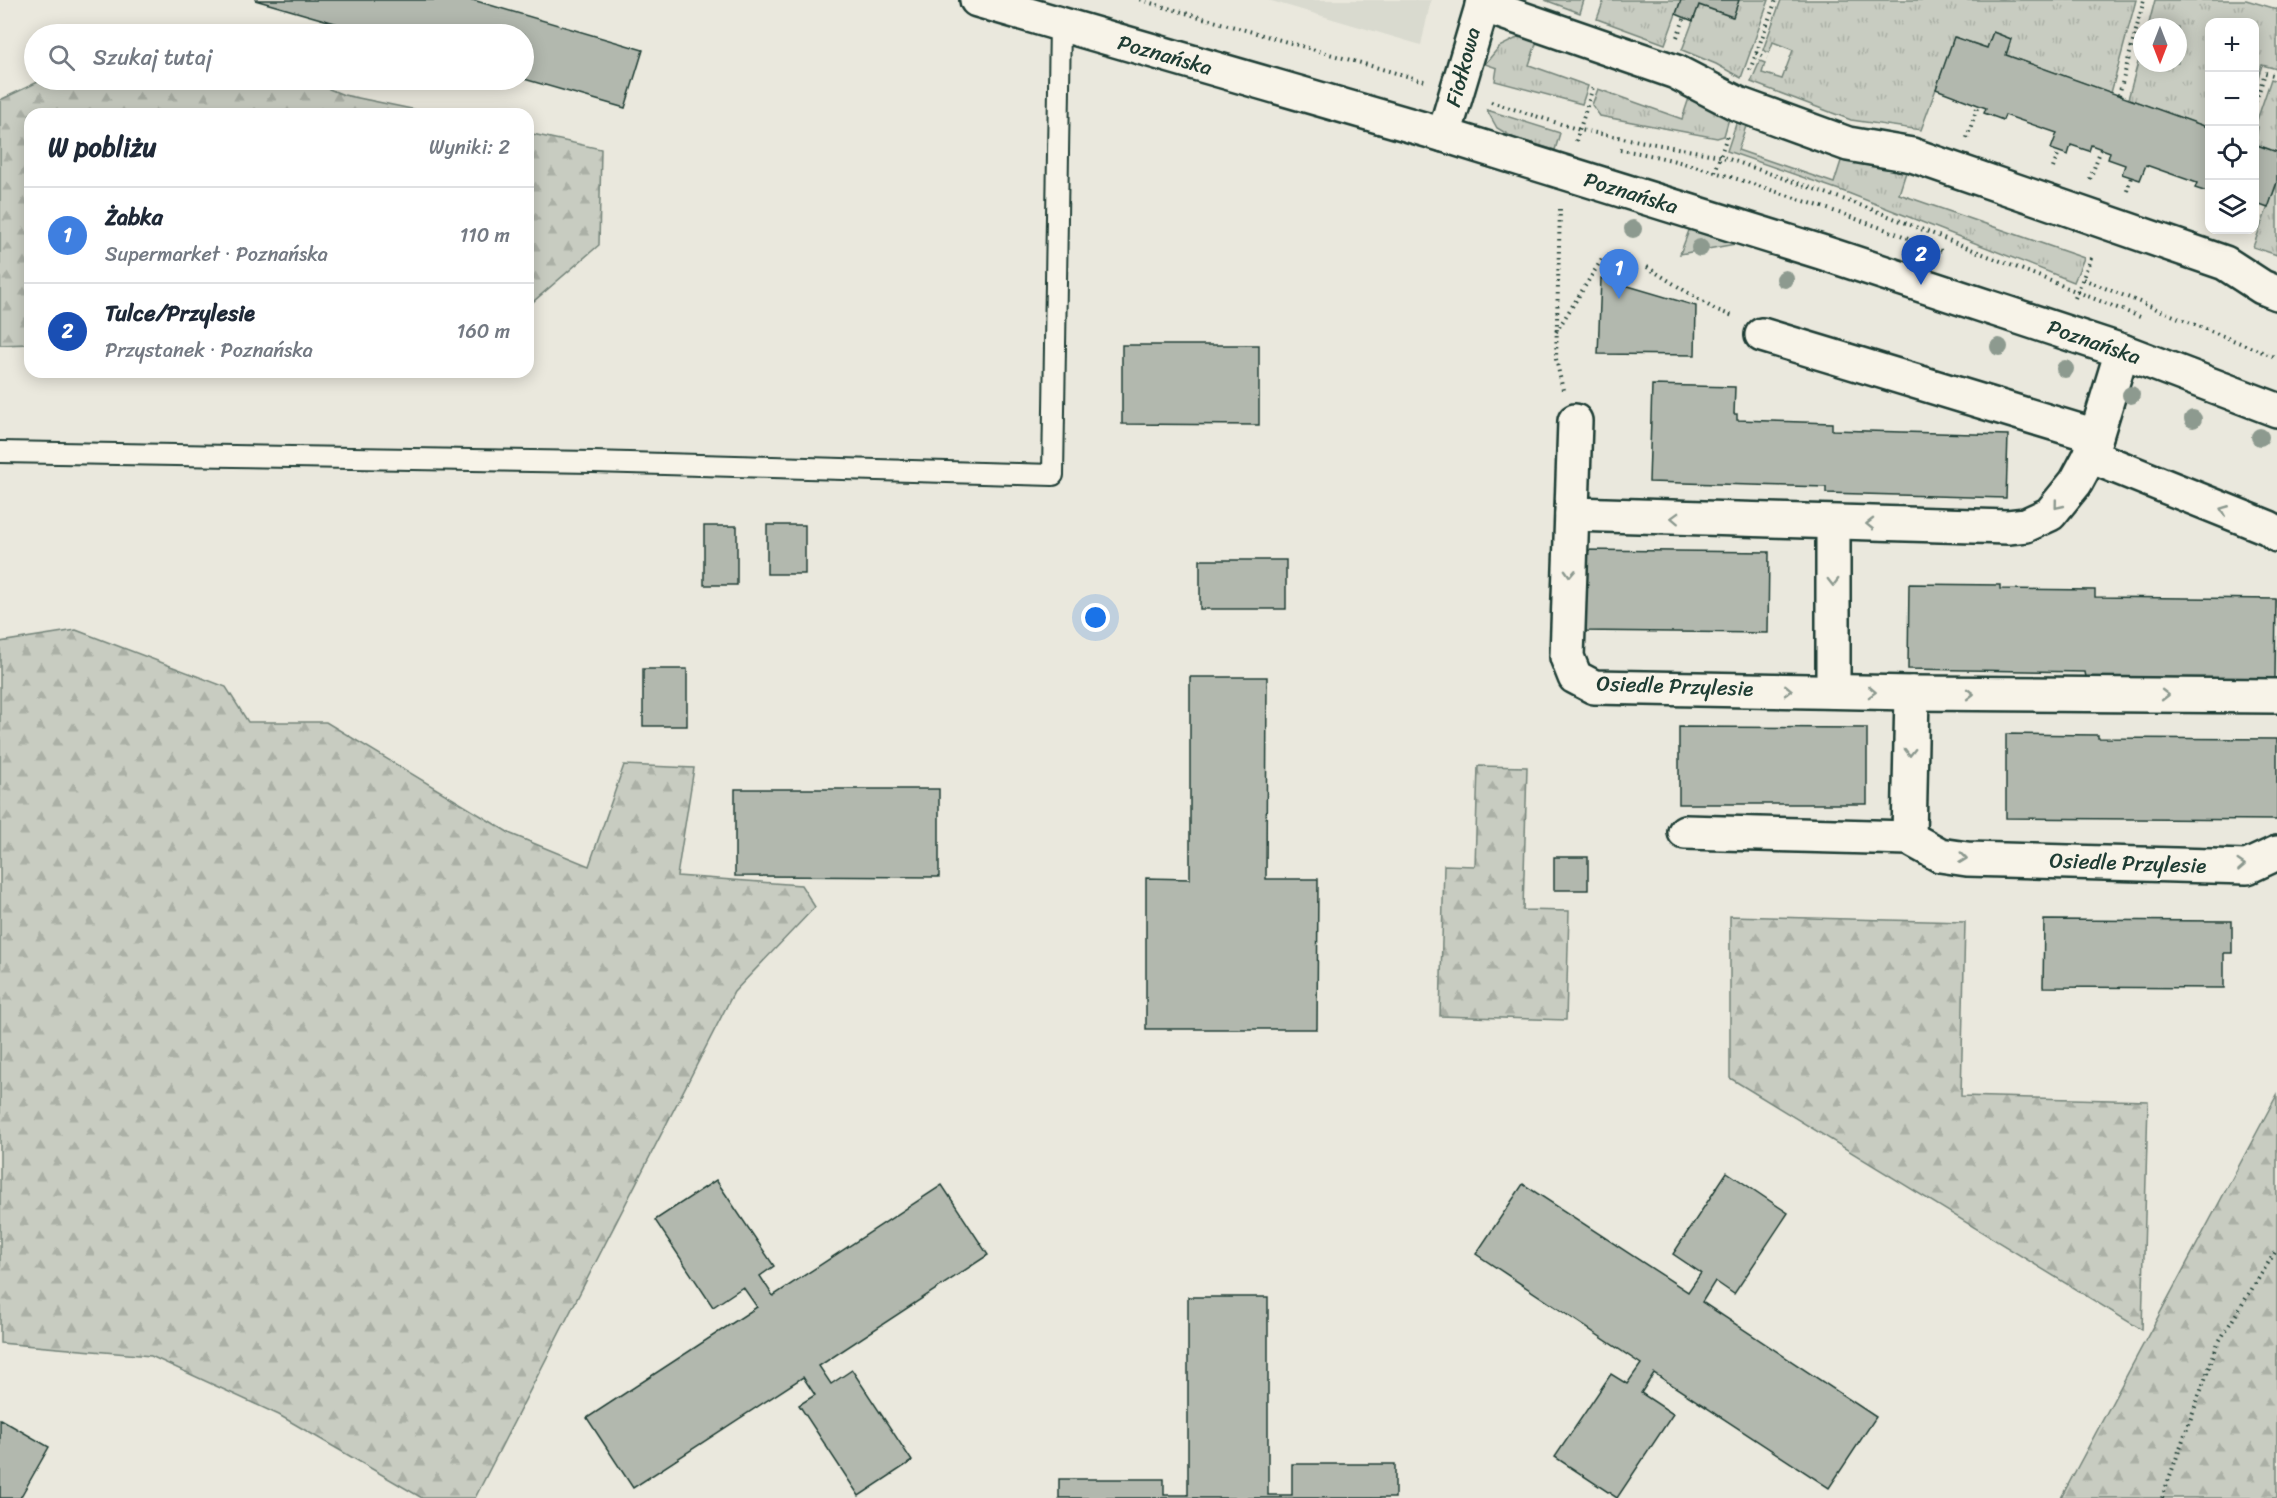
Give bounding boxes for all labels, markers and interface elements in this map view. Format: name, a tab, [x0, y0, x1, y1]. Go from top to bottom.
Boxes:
north arrow	[2133, 18, 2187, 72]
map controls	[2205, 18, 2259, 234]
button: +	[2205, 18, 2259, 72]
street label: Fiołkowa	[1434, 22, 1492, 111]
street label: Poznańska	[1113, 23, 1217, 87]
search box	[24, 24, 534, 90]
text: Szukaj tutaj	[93, 38, 212, 77]
icon: search	[45, 41, 78, 74]
button: −	[2205, 72, 2259, 126]
text: W pobliżu	[48, 124, 157, 170]
button: locate	[2205, 126, 2259, 180]
text: Wyniki: 2	[429, 130, 510, 165]
street label: Poznańska	[1579, 161, 1683, 225]
button: layers	[2205, 180, 2259, 234]
text: Żabka	[105, 198, 163, 237]
text: 1	[63, 218, 72, 253]
text: 110 m	[460, 218, 510, 253]
pin: 2	[1902, 236, 1940, 285]
text: Supermarket · Poznańska	[105, 237, 328, 272]
pin: 1	[1600, 250, 1638, 299]
text: Tulce/Przylesie	[105, 294, 255, 333]
street label: Poznańska	[2042, 308, 2146, 376]
text: 2	[62, 314, 73, 349]
text: 160 m	[457, 314, 510, 349]
text: Przystanek · Poznańska	[105, 333, 313, 368]
one-way arrow	[2054, 498, 2065, 509]
one-way arrow	[2220, 505, 2231, 517]
one-way arrow	[1670, 512, 1679, 524]
one-way arrow	[1865, 518, 1874, 530]
one-way arrow	[1564, 568, 1576, 577]
one-way arrow	[1827, 577, 1839, 586]
your location	[1081, 603, 1110, 632]
street label: Osiedle Przylesie	[1596, 664, 1754, 708]
one-way arrow	[1784, 684, 1793, 696]
one-way arrow	[1868, 686, 1877, 698]
one-way arrow	[1966, 688, 1975, 700]
one-way arrow	[2161, 689, 2170, 701]
one-way arrow	[1904, 747, 1917, 756]
street label: Osiedle Przylesie	[2049, 841, 2207, 885]
one-way arrow	[1958, 851, 1967, 864]
one-way arrow	[2237, 859, 2246, 872]

